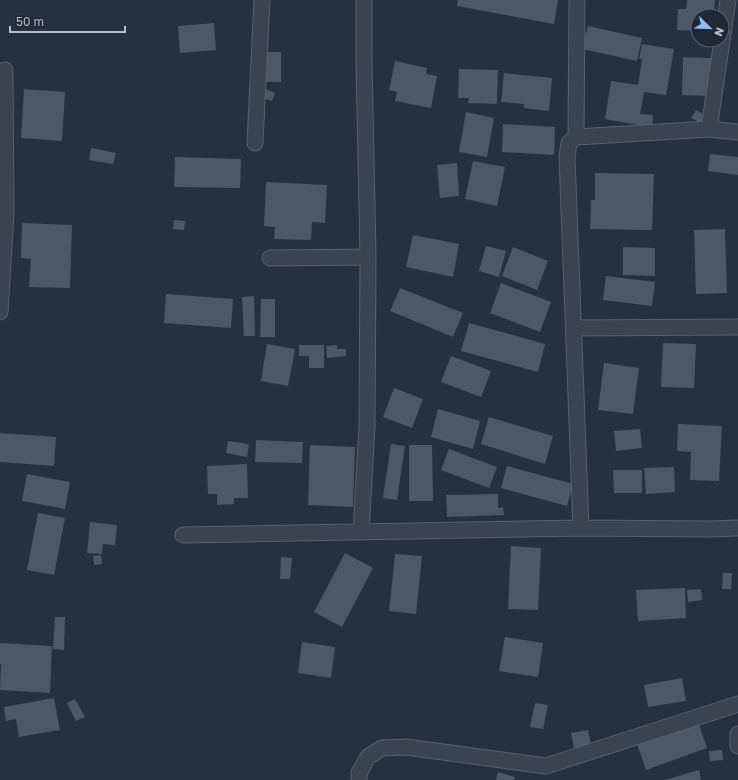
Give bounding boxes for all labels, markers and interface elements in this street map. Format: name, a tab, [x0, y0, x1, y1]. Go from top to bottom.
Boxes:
scale bar	[10, 8, 125, 34]
north arrow	[690, 8, 730, 48]
text: 50 m	[16, 14, 44, 29]
text: N	[712, 26, 727, 38]

